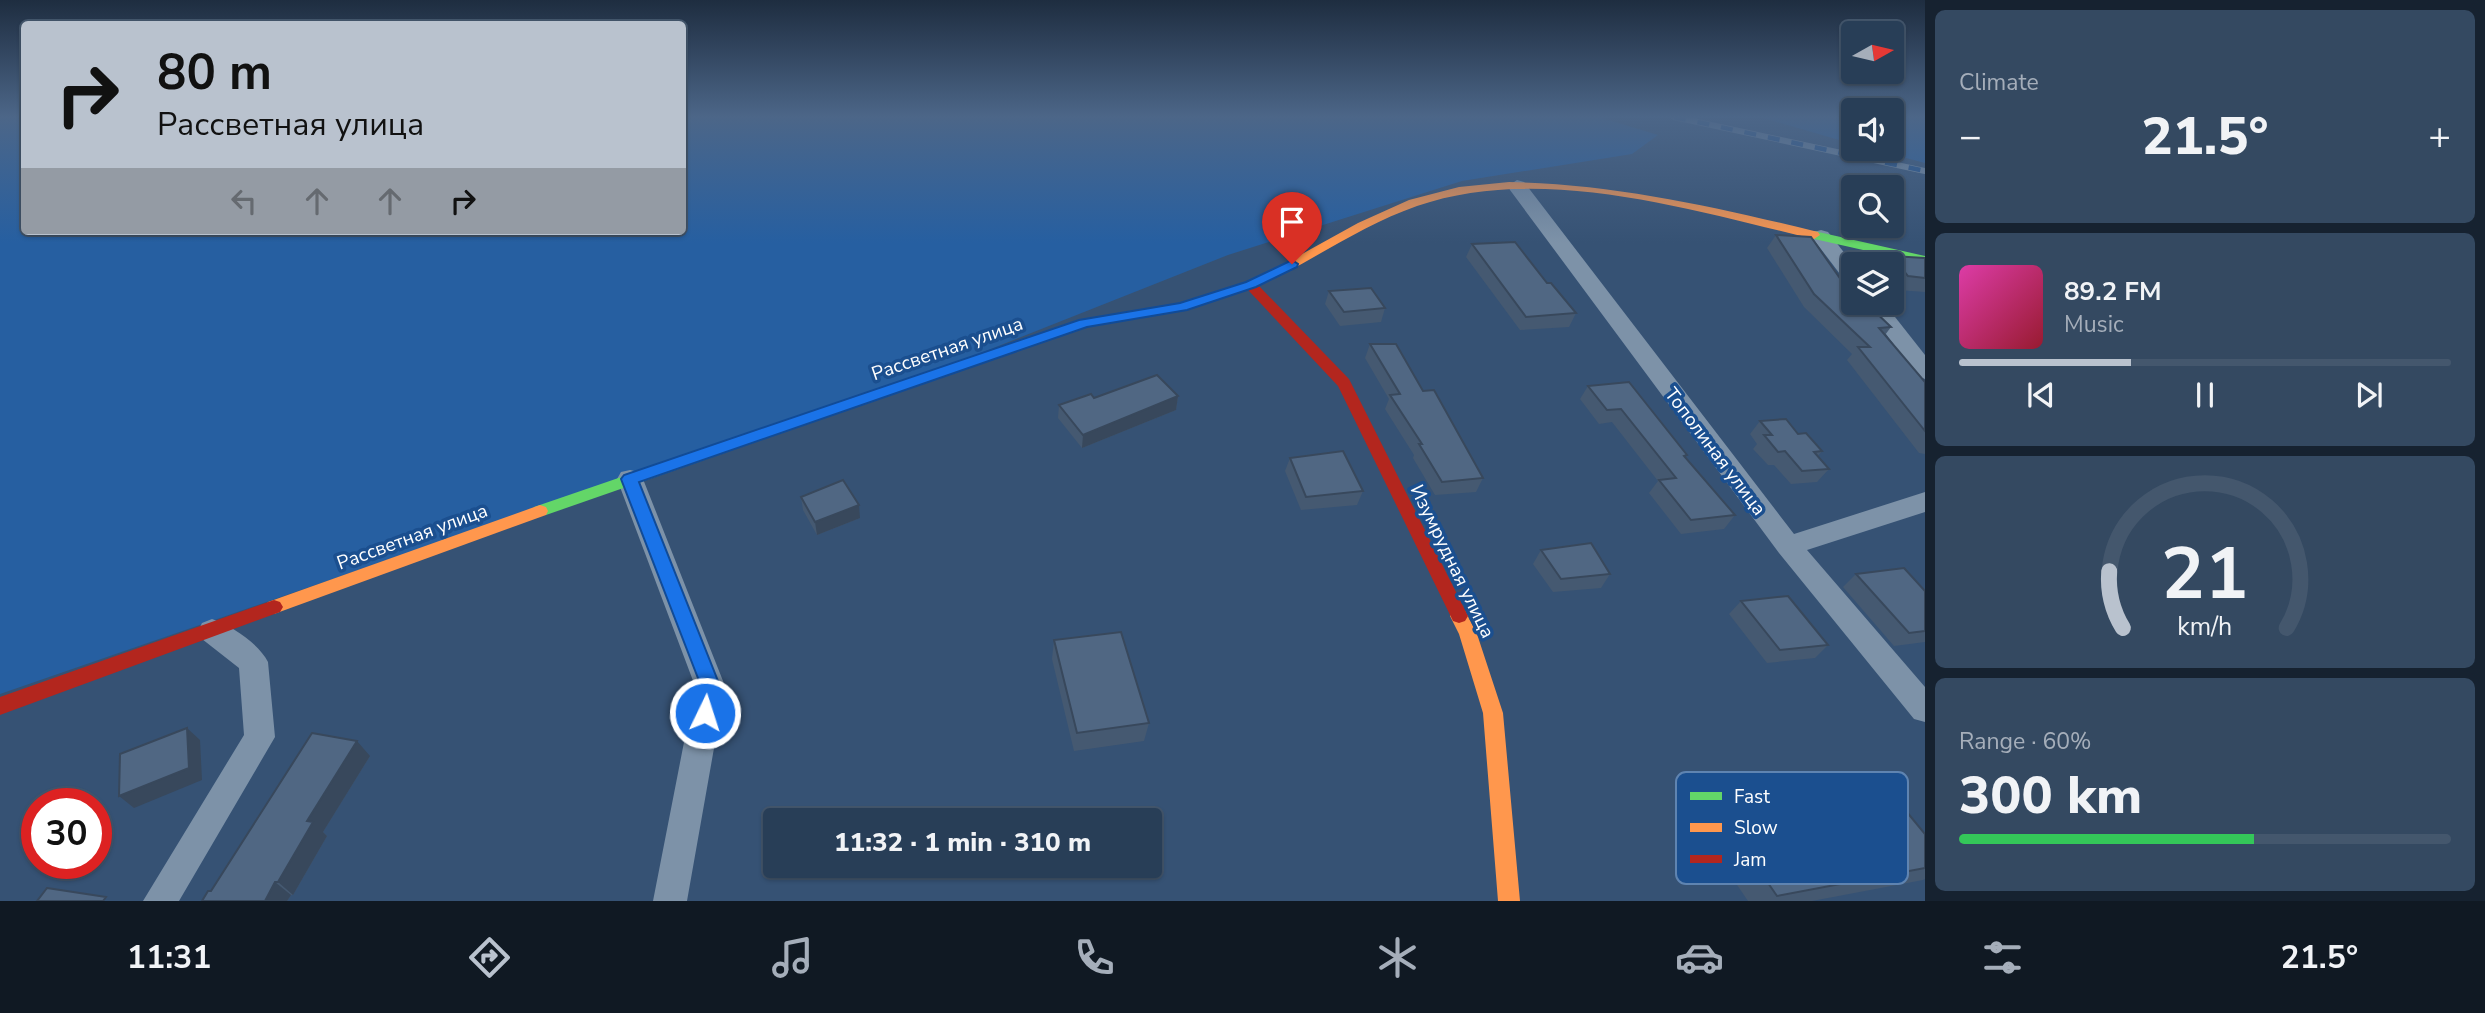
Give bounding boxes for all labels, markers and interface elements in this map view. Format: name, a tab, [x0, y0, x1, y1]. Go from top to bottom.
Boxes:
north arrow	[1841, 21, 1904, 84]
map controls	[1841, 21, 1904, 315]
text: 80 m	[157, 39, 272, 106]
icon: right	[42, 49, 133, 140]
text: Climate	[1959, 67, 2039, 98]
button: sound	[1841, 98, 1904, 161]
text: 21.5°	[2141, 101, 2269, 172]
text: Рассветная улица	[157, 103, 424, 146]
text: −	[1959, 111, 1982, 162]
text: +	[2428, 111, 2451, 162]
button: search	[1841, 175, 1904, 238]
icon: left	[225, 182, 263, 220]
icon: ahead	[298, 182, 336, 220]
icon: ahead	[371, 182, 409, 220]
icon: right	[444, 182, 482, 220]
pin	[1262, 192, 1322, 264]
icon: arrive	[1273, 203, 1311, 241]
button: layers	[1841, 252, 1904, 315]
text: 89.2 FM	[2064, 274, 2161, 309]
text: Music	[2064, 309, 2124, 340]
street label: Рассветная улица	[868, 311, 1027, 387]
icon: previous	[2022, 376, 2060, 414]
icon: pause	[2186, 376, 2224, 414]
icon: next	[2350, 376, 2388, 414]
street label: Тополиная улица	[1659, 382, 1772, 521]
street label: Изумрудная улица	[1404, 480, 1501, 642]
street label: Рассветная улица	[333, 498, 491, 576]
text: 21	[2161, 524, 2249, 624]
text: km/h	[2177, 610, 2233, 644]
position arrow	[668, 676, 742, 750]
text: Range · 60%	[1959, 726, 2091, 757]
text: 300 km	[1959, 760, 2142, 831]
legend	[1676, 772, 1908, 884]
text: Fast	[1734, 784, 1770, 810]
speed limit sign: 30	[21, 788, 112, 879]
text: Slow	[1734, 815, 1778, 841]
text: 11:32 · 1 min · 310 m	[834, 825, 1091, 860]
text: Jam	[1733, 847, 1767, 873]
icon: directions	[465, 933, 514, 982]
icon: music	[768, 933, 817, 982]
icon: phone	[1070, 933, 1119, 982]
icon: climate	[1373, 933, 1422, 982]
icon: car	[1675, 933, 1724, 982]
icon: filters	[1978, 933, 2027, 982]
text: 11:31	[127, 936, 212, 979]
text: 21.5°	[2280, 936, 2358, 979]

